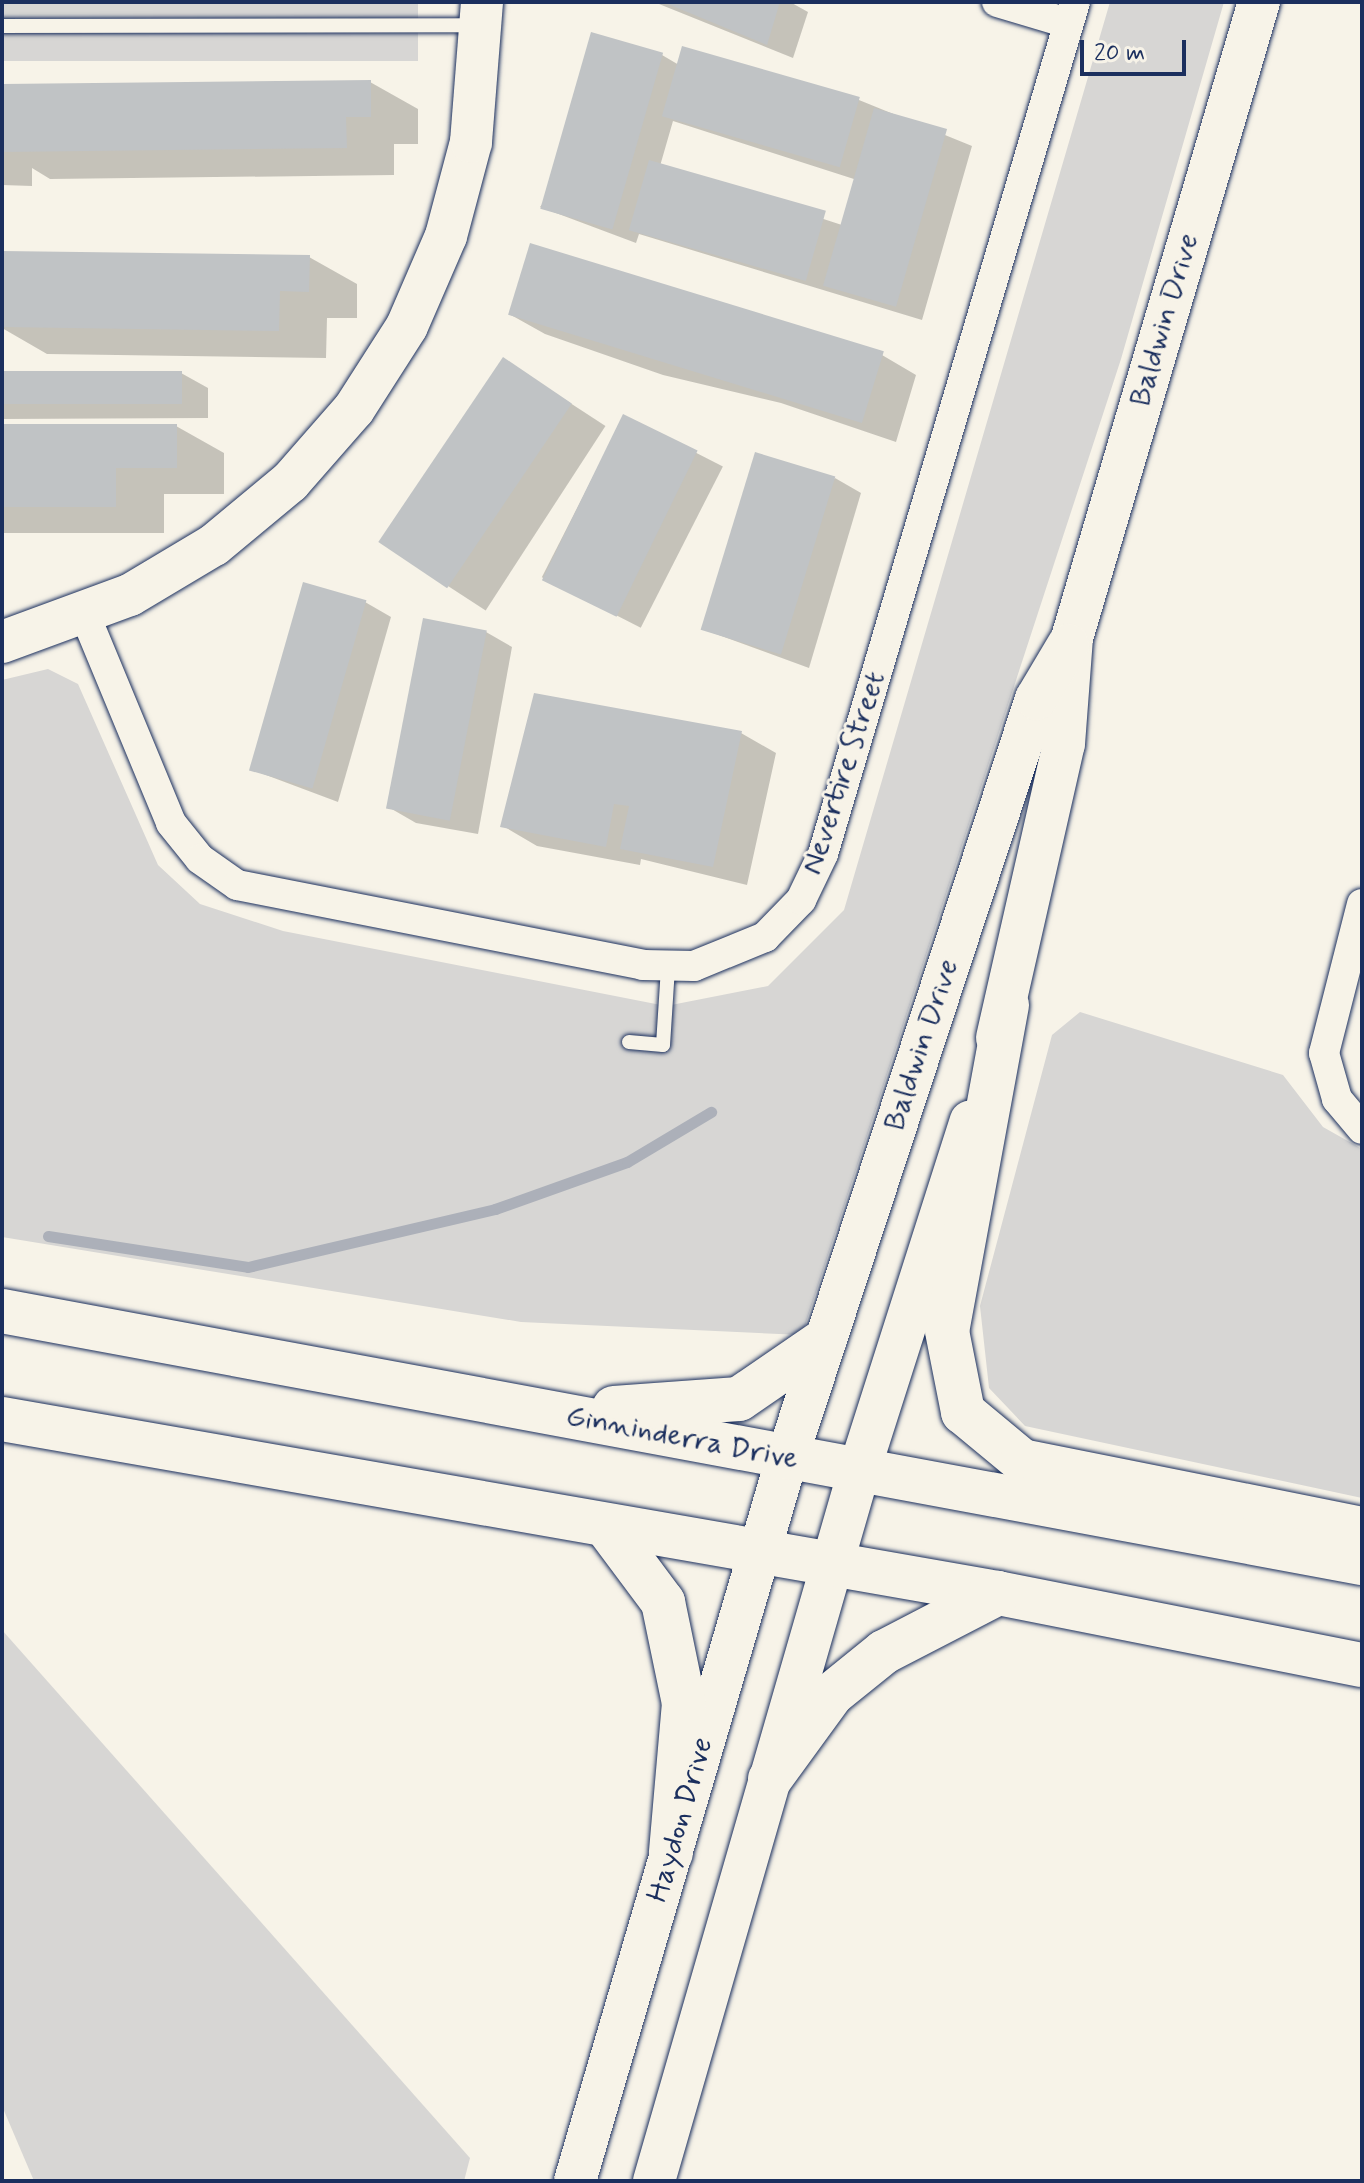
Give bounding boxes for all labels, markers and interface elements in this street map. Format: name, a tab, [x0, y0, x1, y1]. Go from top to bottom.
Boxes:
scale bar	[1084, 24, 1190, 74]
text: 20 m	[1094, 38, 1145, 69]
street label: Baldwin Drive	[1123, 230, 1207, 410]
street label: Nevertire Street	[793, 664, 895, 882]
street label: Baldwin Drive	[878, 956, 966, 1134]
street label: Ginninderra Drive	[564, 1398, 800, 1478]
street label: Haydon Drive	[641, 1735, 721, 1905]

